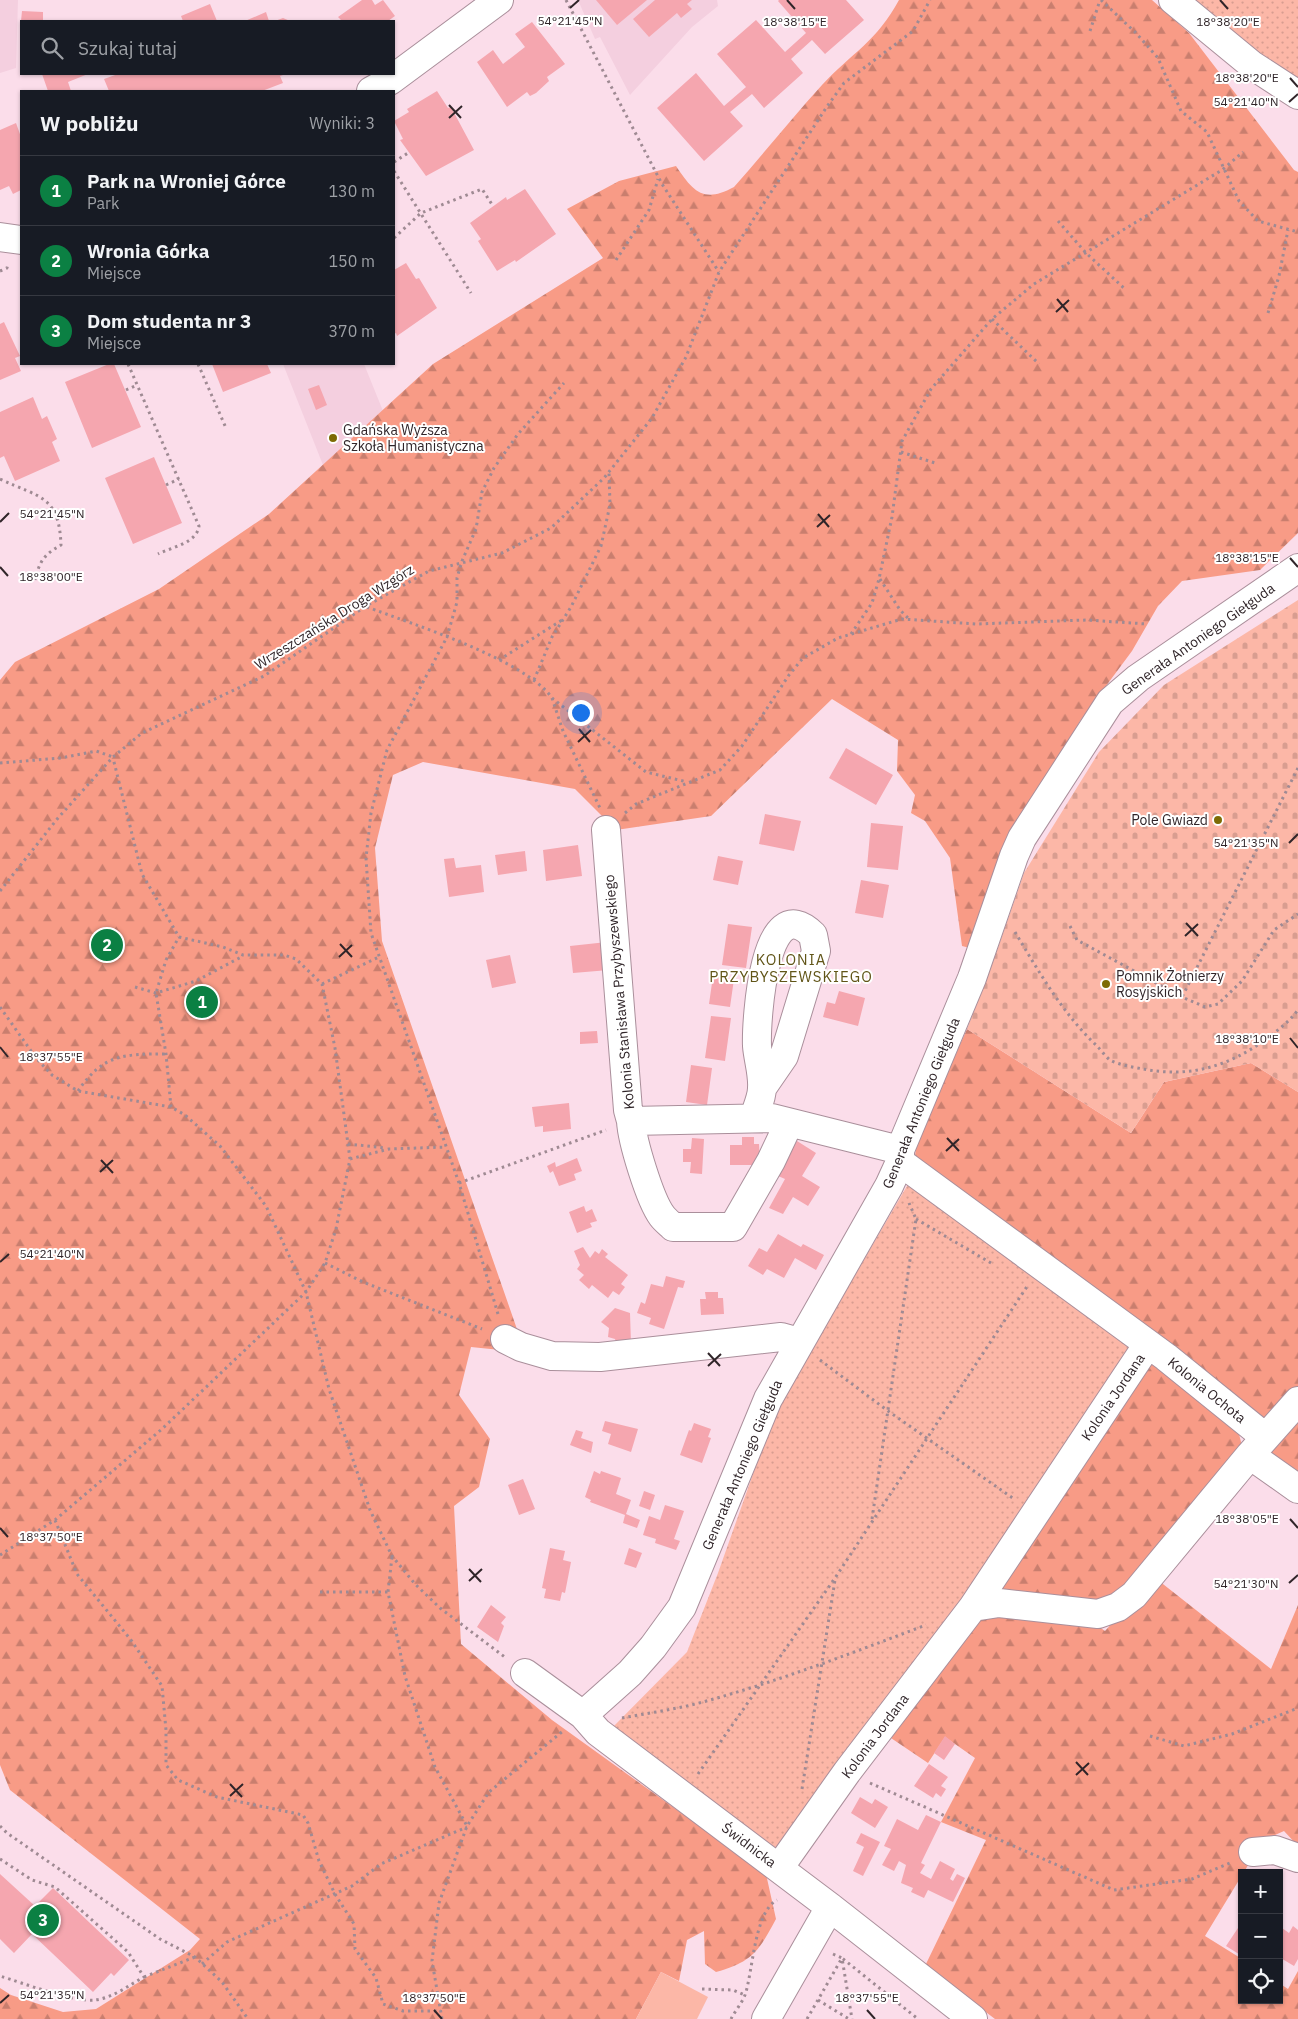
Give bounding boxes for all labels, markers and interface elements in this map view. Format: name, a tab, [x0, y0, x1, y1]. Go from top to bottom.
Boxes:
text: 54°21'45"N	[537, 13, 603, 28]
text: 18°38'15"E	[763, 14, 827, 29]
text: 18°38'20"E	[1196, 14, 1260, 29]
search box	[20, 20, 395, 75]
icon: search	[38, 34, 66, 62]
text: Szukaj tutaj	[78, 36, 177, 60]
text: 18°38'20"E	[1215, 70, 1279, 85]
text: 54°21'40"N	[1213, 94, 1279, 109]
text: W pobliżu	[40, 109, 139, 137]
text: Wyniki: 3	[309, 113, 375, 133]
text: Park na Wroniej Górce	[87, 169, 286, 193]
text: 1	[51, 181, 61, 201]
text: 130 m	[328, 181, 375, 201]
text: Park	[87, 193, 119, 213]
text: Wronia Górka	[87, 239, 209, 263]
text: 2	[51, 251, 61, 271]
text: 150 m	[328, 251, 375, 271]
text: Miejsce	[87, 263, 141, 283]
text: Dom studenta nr 3	[87, 309, 251, 333]
text: 3	[51, 321, 61, 341]
text: 370 m	[328, 321, 375, 341]
text: Miejsce	[87, 333, 141, 353]
place label: Gdańska Wyższa Szkoła Humanistyczna	[343, 421, 484, 455]
marker: Gdańska Wyższa Szkoła Humanistyczna	[327, 432, 339, 444]
text: 54°21'45"N	[19, 506, 85, 521]
text: 18°38'15"E	[1215, 550, 1279, 565]
street label: Wrzeszczańska Droga Wzgórz	[251, 560, 417, 674]
text: 18°38'00"E	[19, 569, 83, 584]
street label: Generała Antoniego Giełguda	[1118, 579, 1279, 699]
your location	[568, 700, 594, 726]
place label: Pole Gwiazd	[1131, 811, 1208, 829]
marker: Pole Gwiazd	[1212, 814, 1224, 826]
text: 54°21'35"N	[1213, 835, 1279, 850]
street label: Kolonia Stanisława Przybyszewskiego	[600, 874, 638, 1110]
pin: 2	[91, 926, 123, 964]
district label: KOLONIA PRZYBYSZEWSKIEGO	[709, 950, 873, 986]
place label: Pomnik Żołnierzy Rosyjskich	[1116, 967, 1224, 1001]
marker: Pomnik Żołnierzy Rosyjskich	[1100, 978, 1112, 990]
pin: 1	[186, 983, 218, 1021]
street label: Generała Antoniego Giełguda	[878, 1014, 964, 1191]
text: 18°38'10"E	[1215, 1031, 1279, 1046]
text: 18°37'55"E	[19, 1049, 83, 1064]
text: 54°21'40"N	[19, 1246, 85, 1261]
street label: Kolonia Jordana	[1077, 1350, 1149, 1444]
street label: Kolonia Ochota	[1164, 1353, 1250, 1427]
street label: Generała Antoniego Giełguda	[698, 1377, 786, 1553]
text: 18°38'05"E	[1215, 1511, 1279, 1526]
text: 18°37'50"E	[19, 1529, 83, 1544]
text: 54°21'30"N	[1213, 1576, 1279, 1591]
street label: Kolonia Jordana	[837, 1690, 913, 1782]
street label: Świdnicka	[718, 1818, 781, 1872]
map controls	[1238, 1869, 1283, 2004]
button: +	[1238, 1869, 1283, 1914]
pin: 3	[27, 1901, 59, 1939]
button: −	[1238, 1914, 1283, 1959]
button: locate	[1238, 1959, 1283, 2004]
text: 54°21'35"N	[19, 1987, 85, 2002]
text: 18°37'50"E	[402, 1990, 466, 2005]
text: 18°37'55"E	[835, 1990, 899, 2005]

